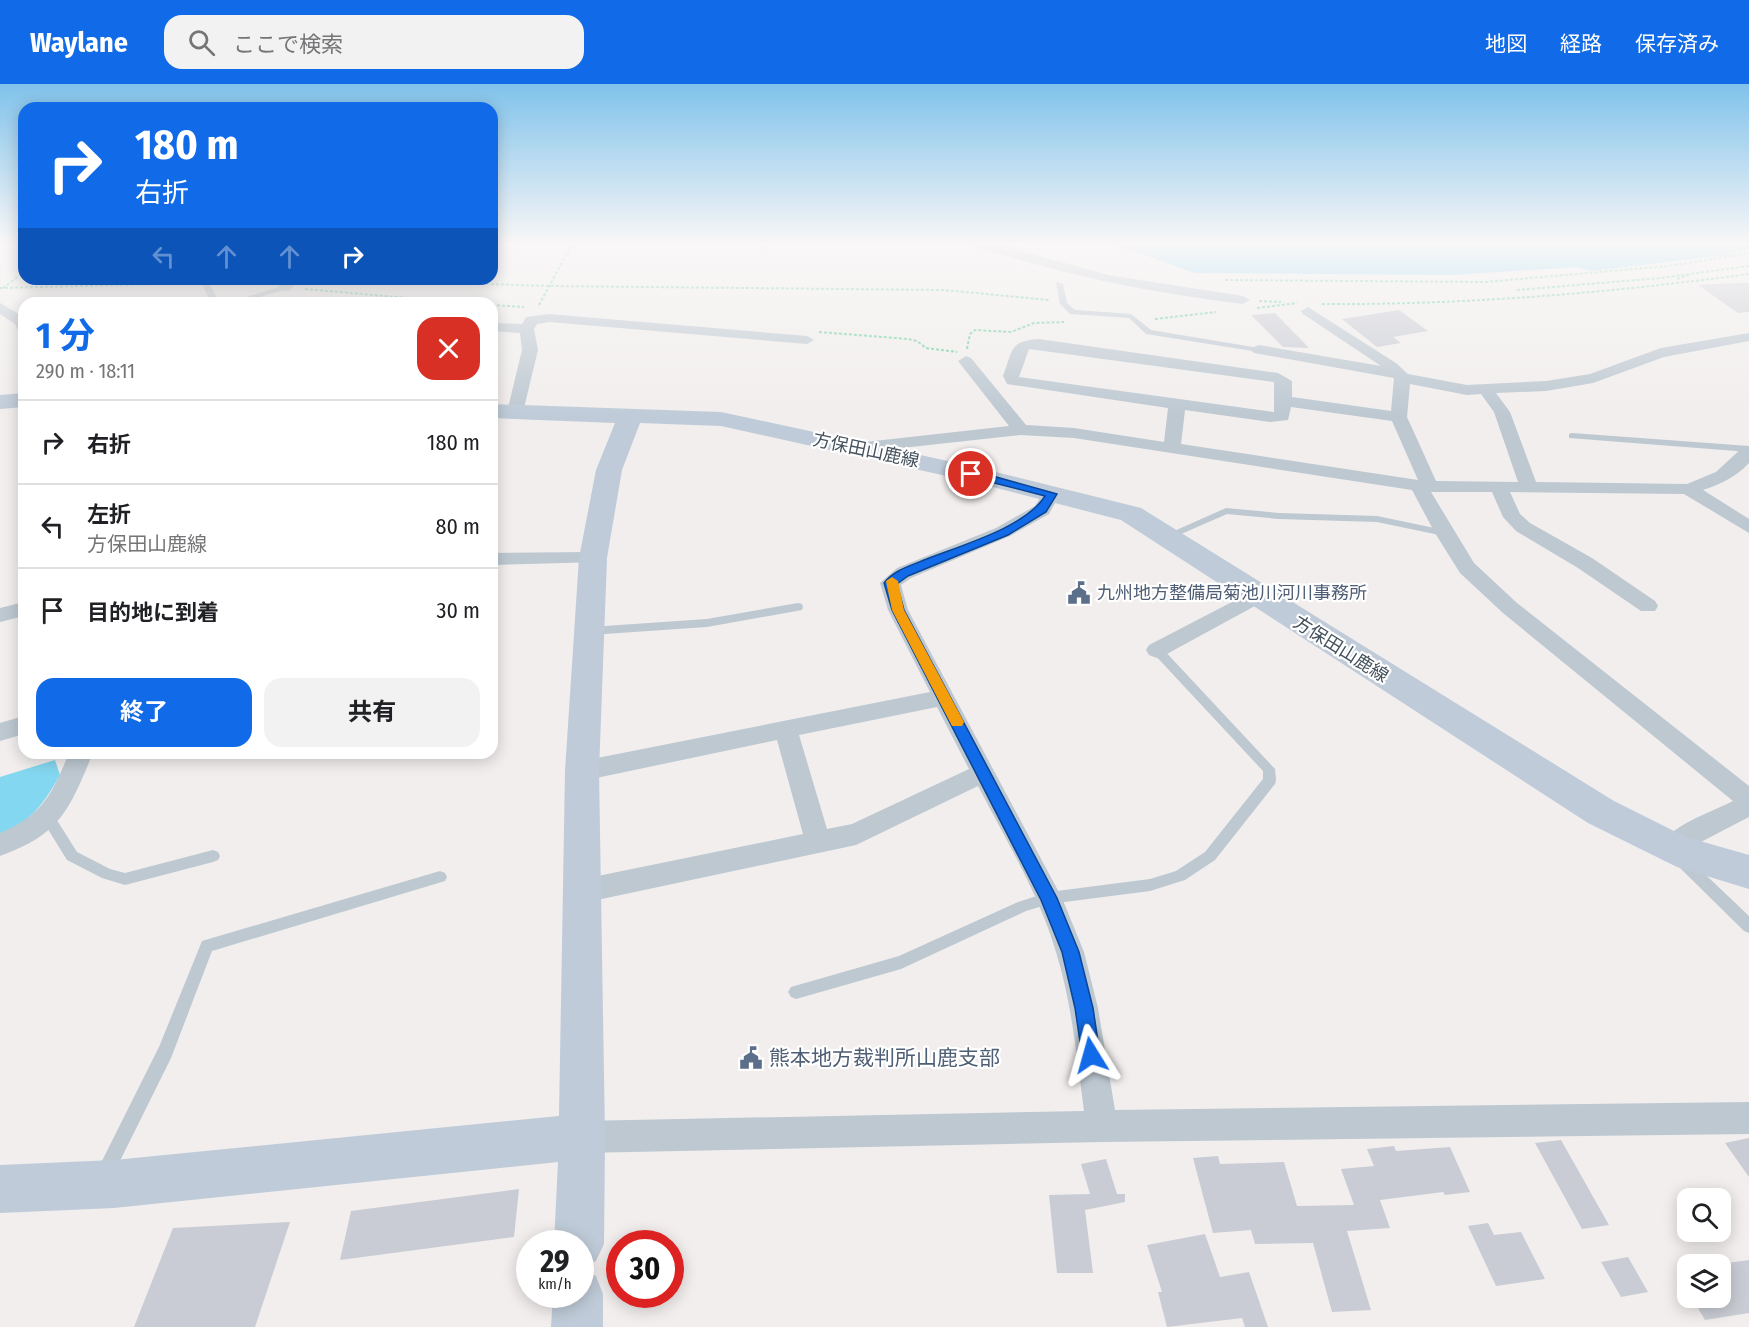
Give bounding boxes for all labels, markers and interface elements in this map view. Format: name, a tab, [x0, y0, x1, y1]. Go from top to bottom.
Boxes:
search box	[164, 15, 584, 69]
text: Waylane	[30, 26, 128, 59]
icon: search	[185, 26, 218, 59]
text: ここで検索	[233, 31, 343, 58]
text: 地図	[1485, 31, 1527, 57]
text: 経路	[1560, 31, 1602, 57]
text: 保存済み	[1635, 31, 1719, 57]
text: 180 m	[135, 120, 239, 170]
icon: right	[36, 126, 114, 204]
text: 右折	[135, 177, 189, 209]
icon: left	[147, 240, 180, 273]
icon: ahead	[210, 240, 243, 273]
icon: ahead	[273, 240, 306, 273]
icon: right	[336, 240, 369, 273]
text: 1 分	[36, 314, 95, 358]
button: close	[417, 317, 480, 380]
text: 290 m · 18:11	[36, 359, 135, 383]
icon: right	[36, 426, 69, 459]
street label: 方保田山鹿線	[811, 428, 921, 472]
text: 180 m	[427, 429, 480, 456]
text: 右折	[87, 431, 131, 458]
pin	[945, 448, 996, 499]
icon: arrive	[954, 457, 987, 490]
text: 左折	[87, 501, 131, 528]
icon: left	[36, 510, 69, 543]
text: 80 m	[435, 513, 480, 540]
text: 方保田山鹿線	[87, 532, 207, 556]
public building icon: 九州地方整備局菊池川河川事務所	[1066, 580, 1092, 606]
place label: 九州地方整備局菊池川河川事務所	[1097, 582, 1367, 604]
icon: arrive	[36, 594, 69, 627]
text: 30 m	[437, 597, 480, 624]
text: 目的地に到着	[87, 599, 219, 626]
street label: 方保田山鹿線	[1289, 611, 1393, 687]
button: 終了	[36, 678, 252, 747]
button: 共有	[264, 678, 480, 747]
position arrow	[1059, 1023, 1123, 1087]
public building icon: 熊本地方裁判所山鹿支部	[738, 1045, 764, 1071]
place label: 熊本地方裁判所山鹿支部	[769, 1045, 1000, 1071]
map controls	[1677, 1188, 1731, 1308]
button: search	[1677, 1188, 1731, 1242]
speed limit sign: 30	[606, 1230, 684, 1308]
text: 29	[540, 1244, 570, 1280]
button: layers	[1677, 1254, 1731, 1308]
text: km/h	[538, 1275, 572, 1293]

